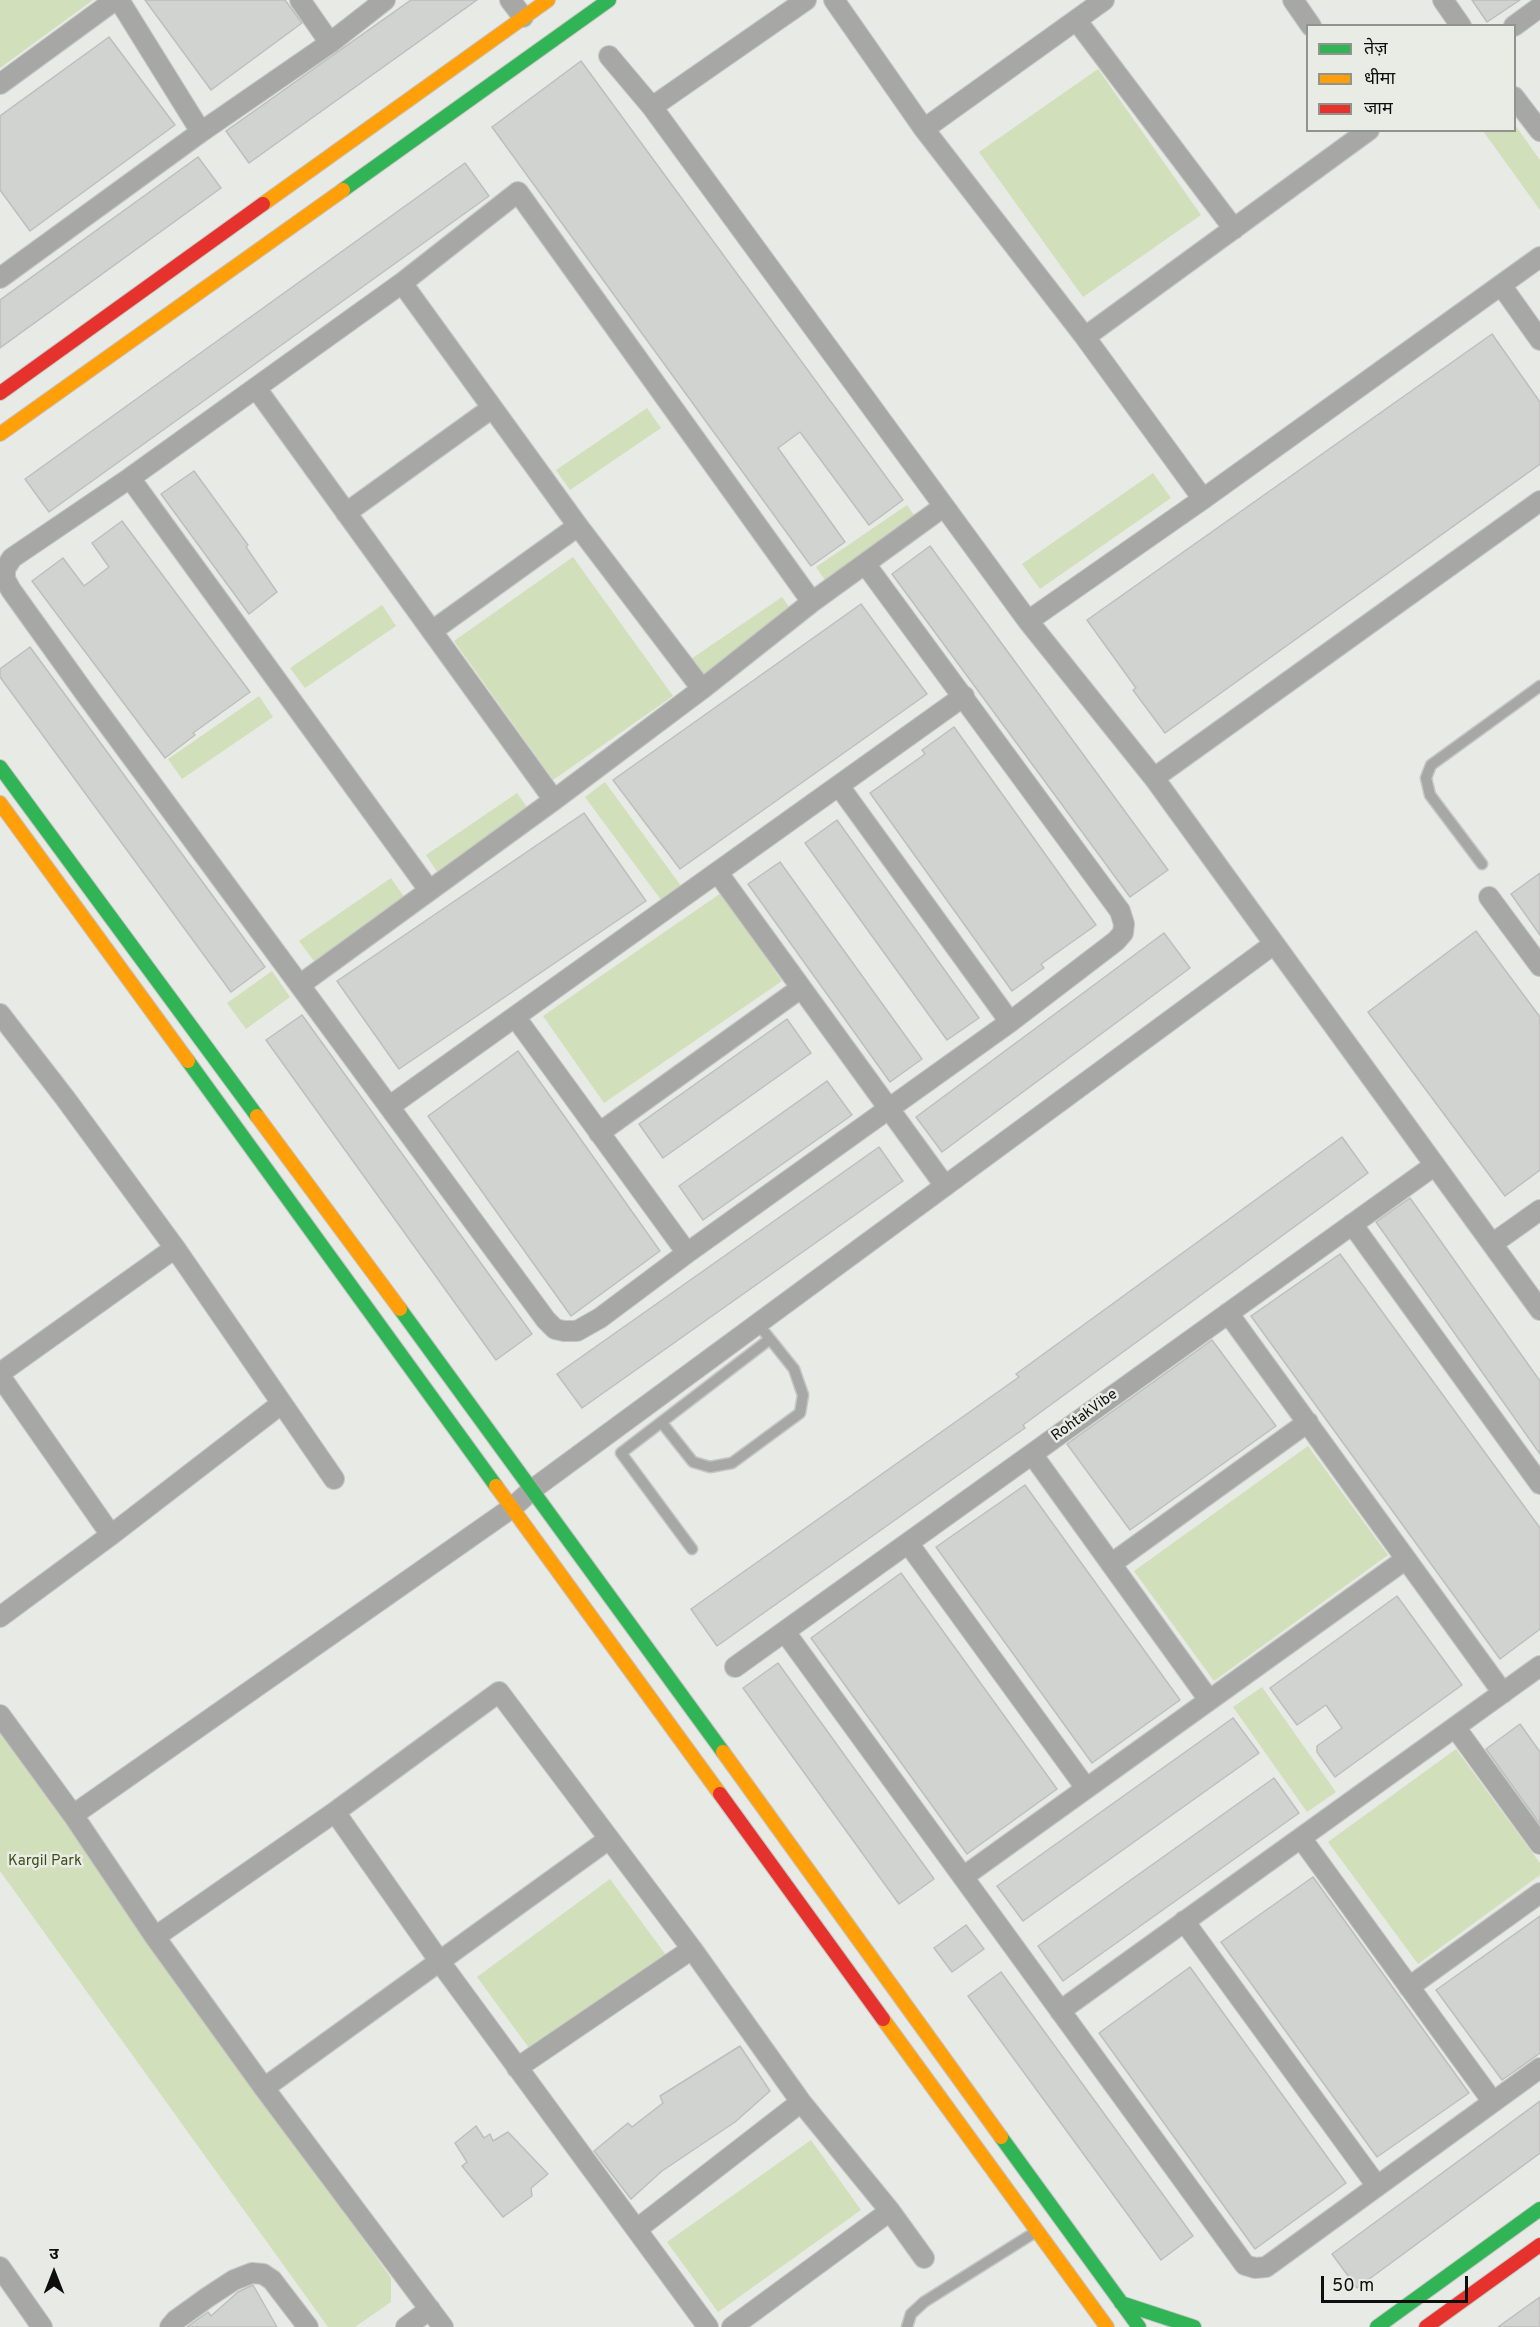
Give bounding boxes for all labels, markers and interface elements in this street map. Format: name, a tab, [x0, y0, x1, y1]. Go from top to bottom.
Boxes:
legend	[1306, 24, 1516, 132]
text: तेज़	[1364, 38, 1388, 61]
text: धीमा	[1364, 68, 1395, 91]
text: जाम	[1364, 98, 1393, 121]
street label: RohtakVibe	[1049, 1386, 1121, 1446]
park label: Kargil Park	[8, 1853, 82, 1871]
north arrow	[24, 2243, 84, 2303]
text: उ	[49, 2245, 59, 2265]
scale bar	[1324, 2264, 1471, 2302]
text: 50 m	[1332, 2275, 1374, 2298]

